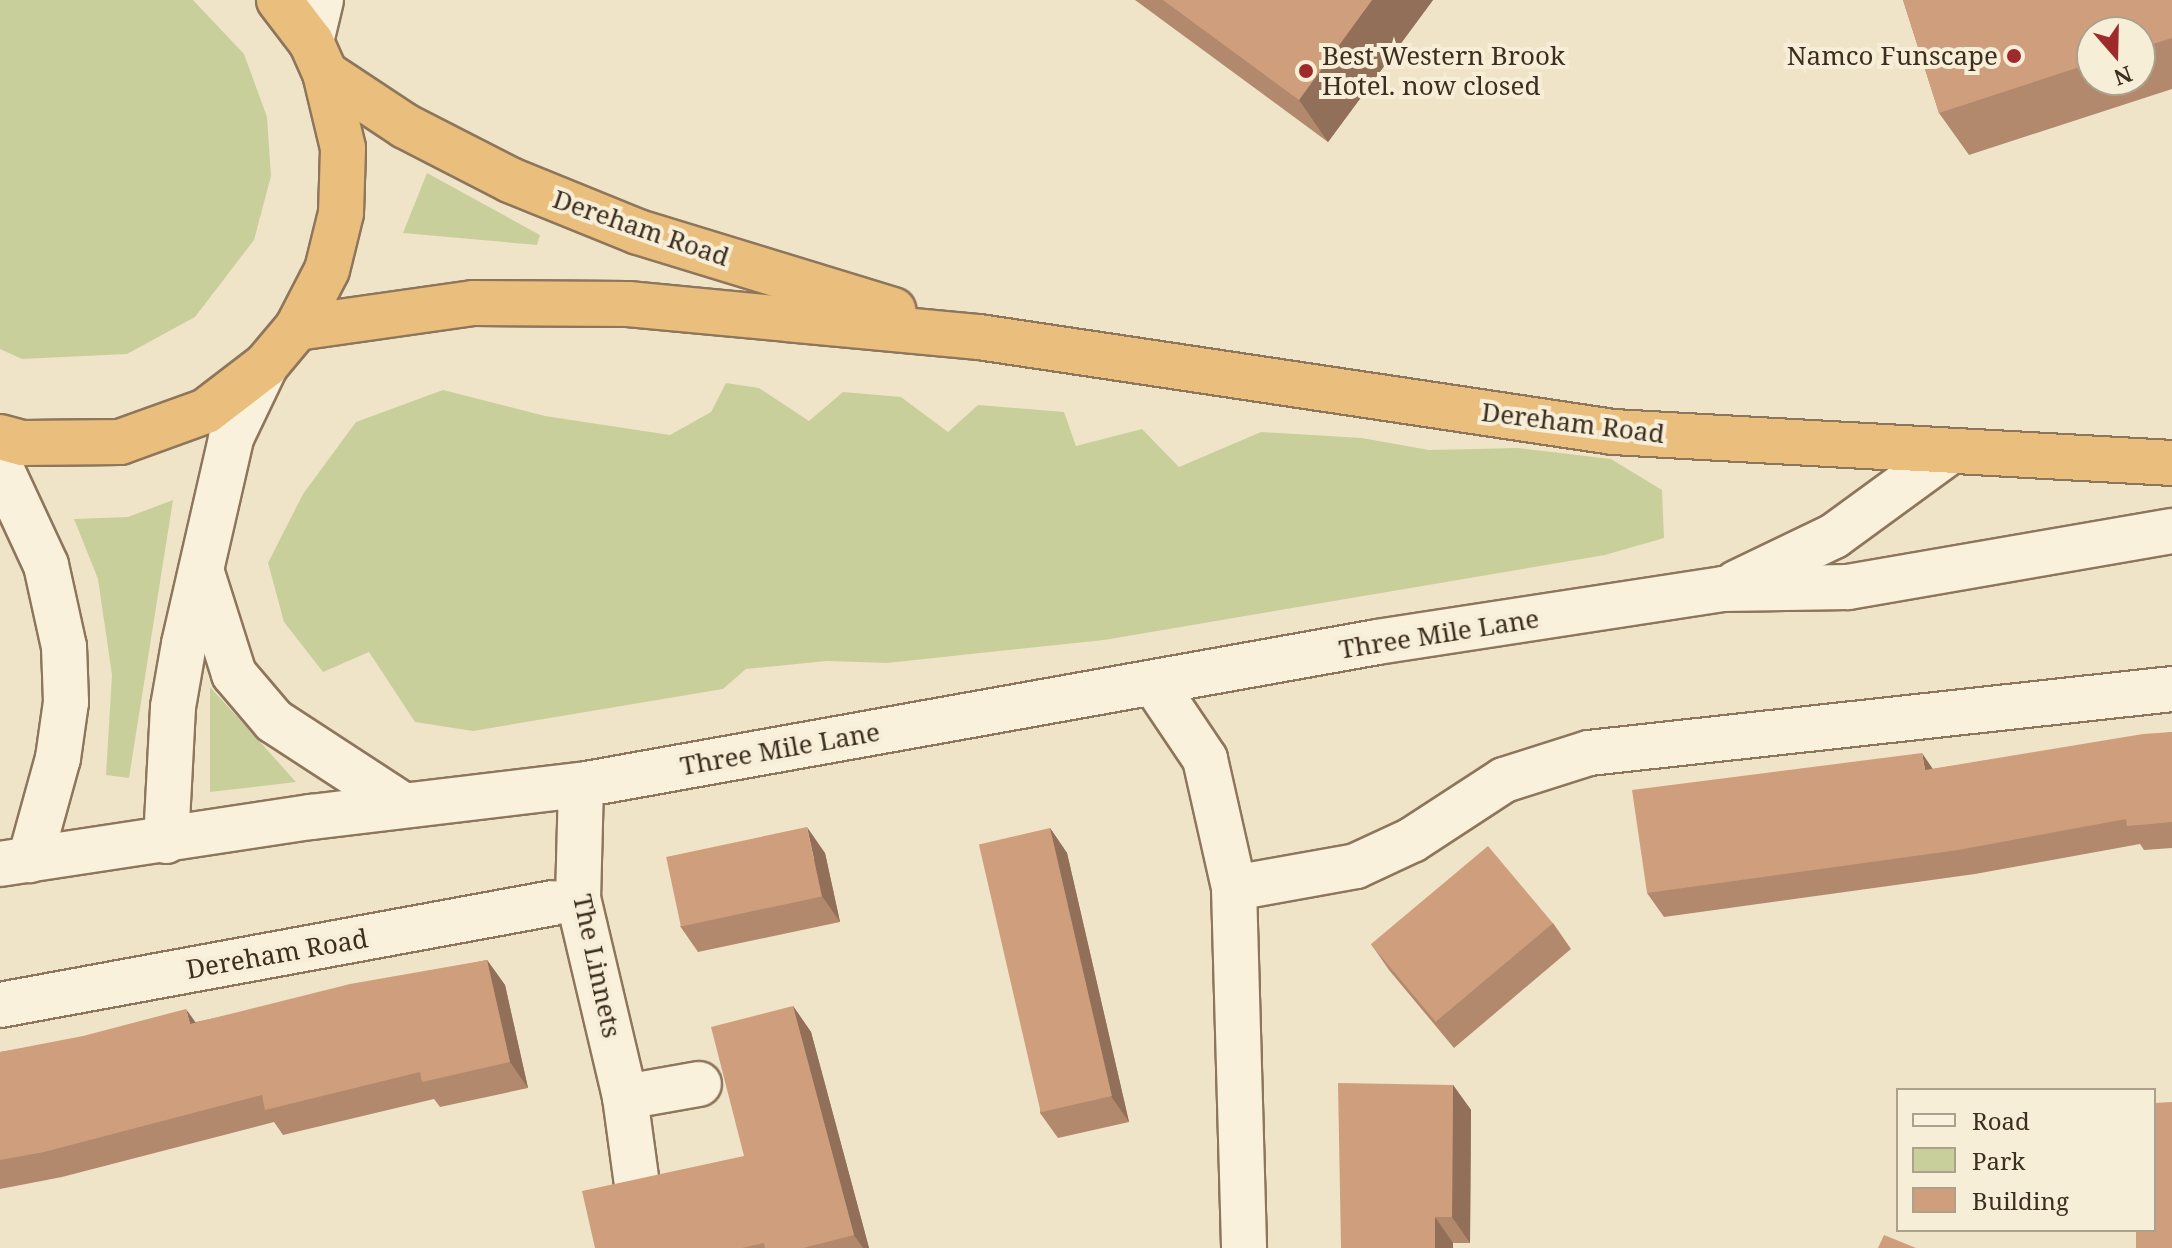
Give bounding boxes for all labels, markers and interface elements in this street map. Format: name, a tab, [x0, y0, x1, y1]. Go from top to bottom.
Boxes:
north arrow	[2076, 16, 2156, 96]
place label: Best Western Brook Hotel. now closed	[1322, 40, 1565, 102]
place label: Namco Funscape	[1787, 40, 1998, 72]
marker: Namco Funscape	[2005, 47, 2023, 65]
text: N	[2110, 60, 2137, 94]
marker: Best Western Brook Hotel. now closed	[1297, 62, 1315, 80]
street label: Dereham Road	[549, 183, 733, 273]
street label: Dereham Road	[1480, 396, 1666, 450]
street label: Three Mile Lane	[1337, 603, 1541, 665]
street label: Three Mile Lane	[678, 716, 882, 782]
street label: The Linnets	[567, 891, 627, 1041]
street label: Dereham Road	[184, 923, 370, 985]
legend	[1896, 1088, 2156, 1232]
text: Road	[1972, 1104, 2030, 1137]
text: Park	[1972, 1144, 2025, 1177]
text: Building	[1972, 1184, 2069, 1217]

